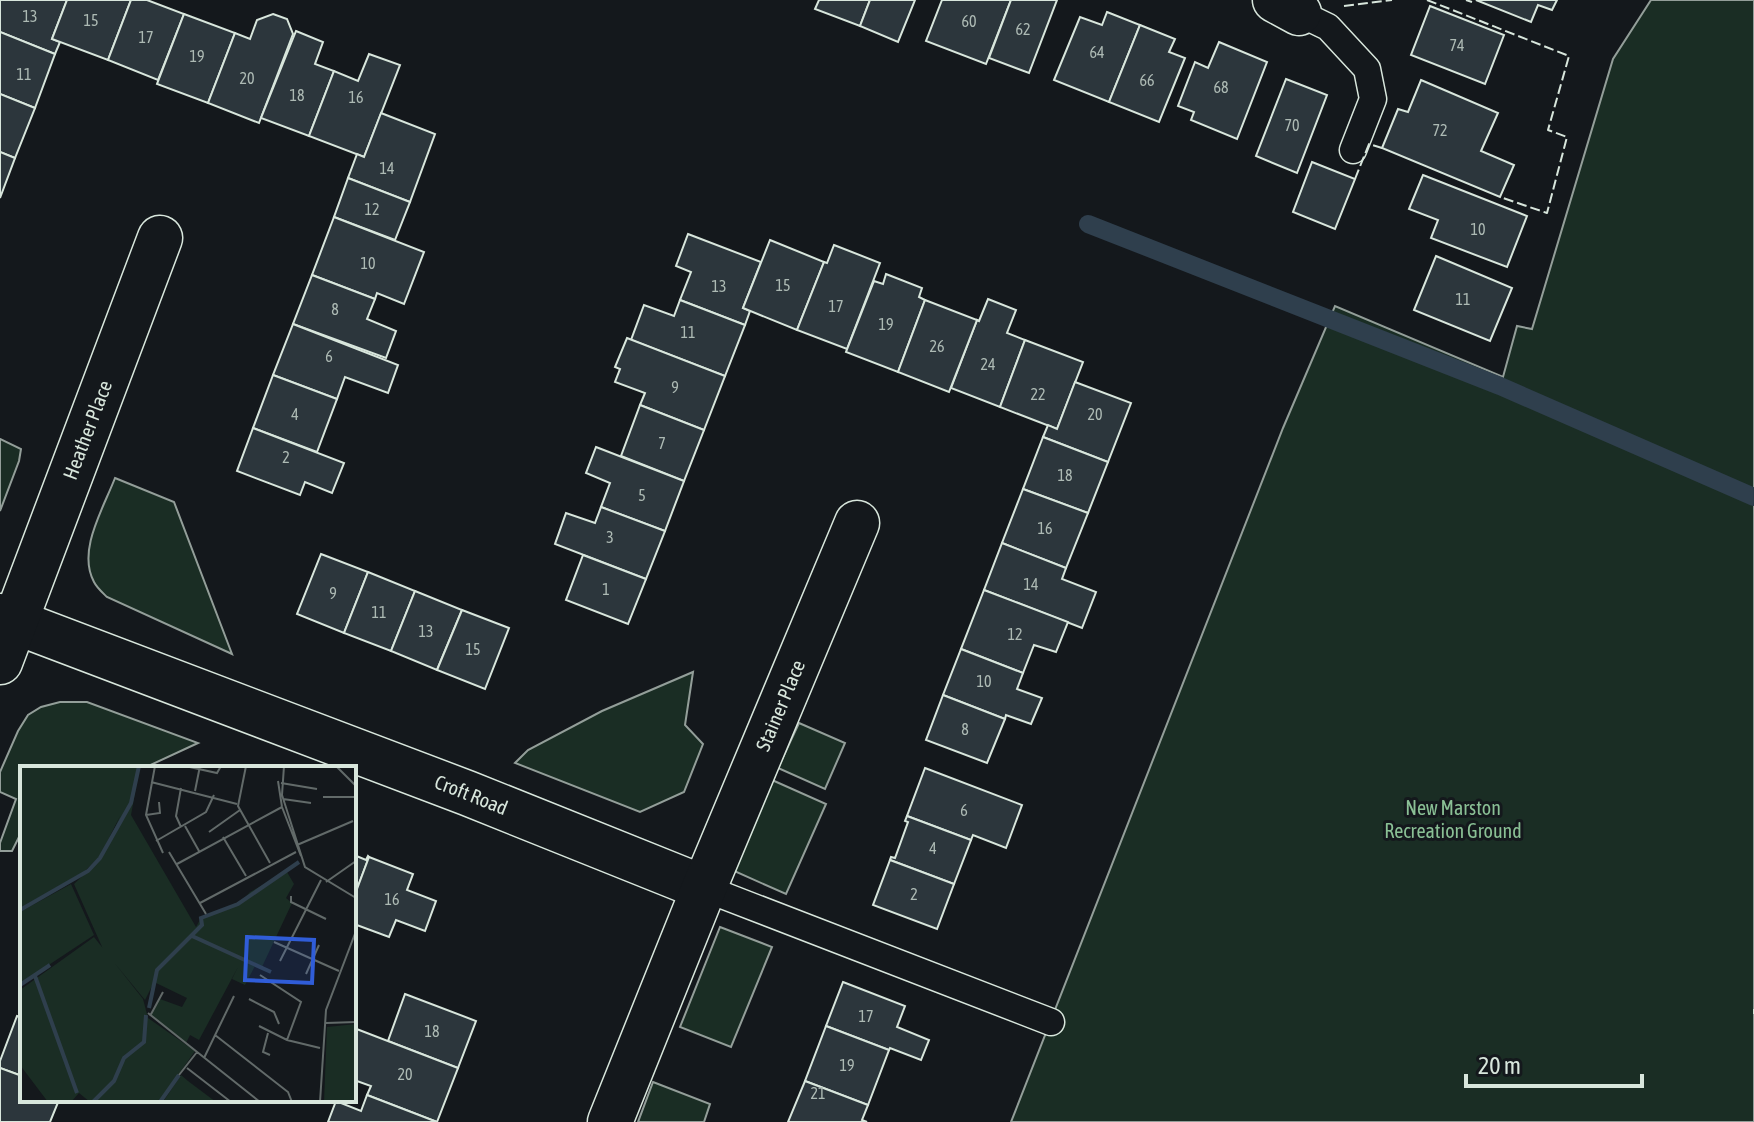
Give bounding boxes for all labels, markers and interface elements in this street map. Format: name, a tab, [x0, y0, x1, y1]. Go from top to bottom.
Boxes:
house number: 13	[22, 7, 38, 25]
house number: 15	[83, 11, 99, 29]
house number: 60	[961, 12, 977, 30]
house number: 62	[1015, 20, 1031, 38]
house number: 17	[138, 28, 154, 46]
house number: 74	[1449, 36, 1465, 54]
house number: 64	[1089, 43, 1105, 61]
house number: 19	[189, 47, 205, 65]
house number: 11	[16, 65, 32, 83]
house number: 20	[239, 69, 255, 87]
house number: 66	[1139, 71, 1155, 89]
house number: 68	[1213, 78, 1229, 96]
house number: 18	[289, 86, 305, 104]
house number: 16	[348, 88, 364, 106]
house number: 70	[1284, 116, 1300, 134]
house number: 72	[1432, 121, 1448, 139]
house number: 14	[379, 159, 395, 177]
house number: 12	[364, 200, 380, 218]
house number: 10	[1470, 220, 1486, 238]
house number: 10	[360, 254, 376, 272]
house number: 15	[775, 276, 791, 294]
house number: 13	[711, 277, 727, 295]
house number: 11	[1455, 290, 1471, 308]
house number: 17	[828, 297, 844, 315]
house number: 8	[331, 300, 339, 318]
house number: 19	[878, 315, 894, 333]
house number: 11	[680, 323, 696, 341]
house number: 26	[929, 337, 945, 355]
house number: 6	[325, 347, 333, 365]
house number: 24	[980, 355, 996, 373]
street label: Heather Place	[58, 377, 116, 483]
house number: 9	[671, 378, 679, 396]
house number: 22	[1030, 385, 1046, 403]
house number: 4	[291, 405, 299, 423]
house number: 20	[1087, 405, 1103, 423]
house number: 7	[658, 434, 666, 452]
house number: 2	[282, 448, 290, 466]
house number: 18	[1057, 466, 1073, 484]
house number: 5	[638, 486, 646, 504]
house number: 16	[1037, 519, 1053, 537]
house number: 3	[606, 528, 614, 546]
house number: 14	[1023, 575, 1039, 593]
house number: 1	[602, 580, 610, 598]
house number: 9	[329, 584, 337, 602]
house number: 11	[371, 603, 387, 621]
house number: 13	[418, 622, 434, 640]
house number: 12	[1007, 625, 1023, 643]
house number: 15	[465, 640, 481, 658]
street label: Stainer Place	[751, 656, 809, 754]
house number: 10	[976, 672, 992, 690]
house number: 8	[961, 720, 969, 738]
inset map	[20, 766, 356, 1102]
street label: Croft Road	[432, 770, 511, 819]
park label: New Marston Recreation Ground	[1384, 796, 1522, 842]
house number: 6	[960, 801, 968, 819]
house number: 4	[929, 839, 937, 857]
house number: 2	[910, 885, 918, 903]
house number: 16	[384, 890, 400, 908]
house number: 17	[858, 1007, 874, 1025]
house number: 18	[424, 1022, 440, 1040]
scale bar	[1466, 1038, 1642, 1088]
text: 20 m	[1478, 1052, 1521, 1079]
house number: 19	[839, 1056, 855, 1074]
house number: 20	[397, 1065, 413, 1083]
house number: 21	[810, 1084, 826, 1102]

